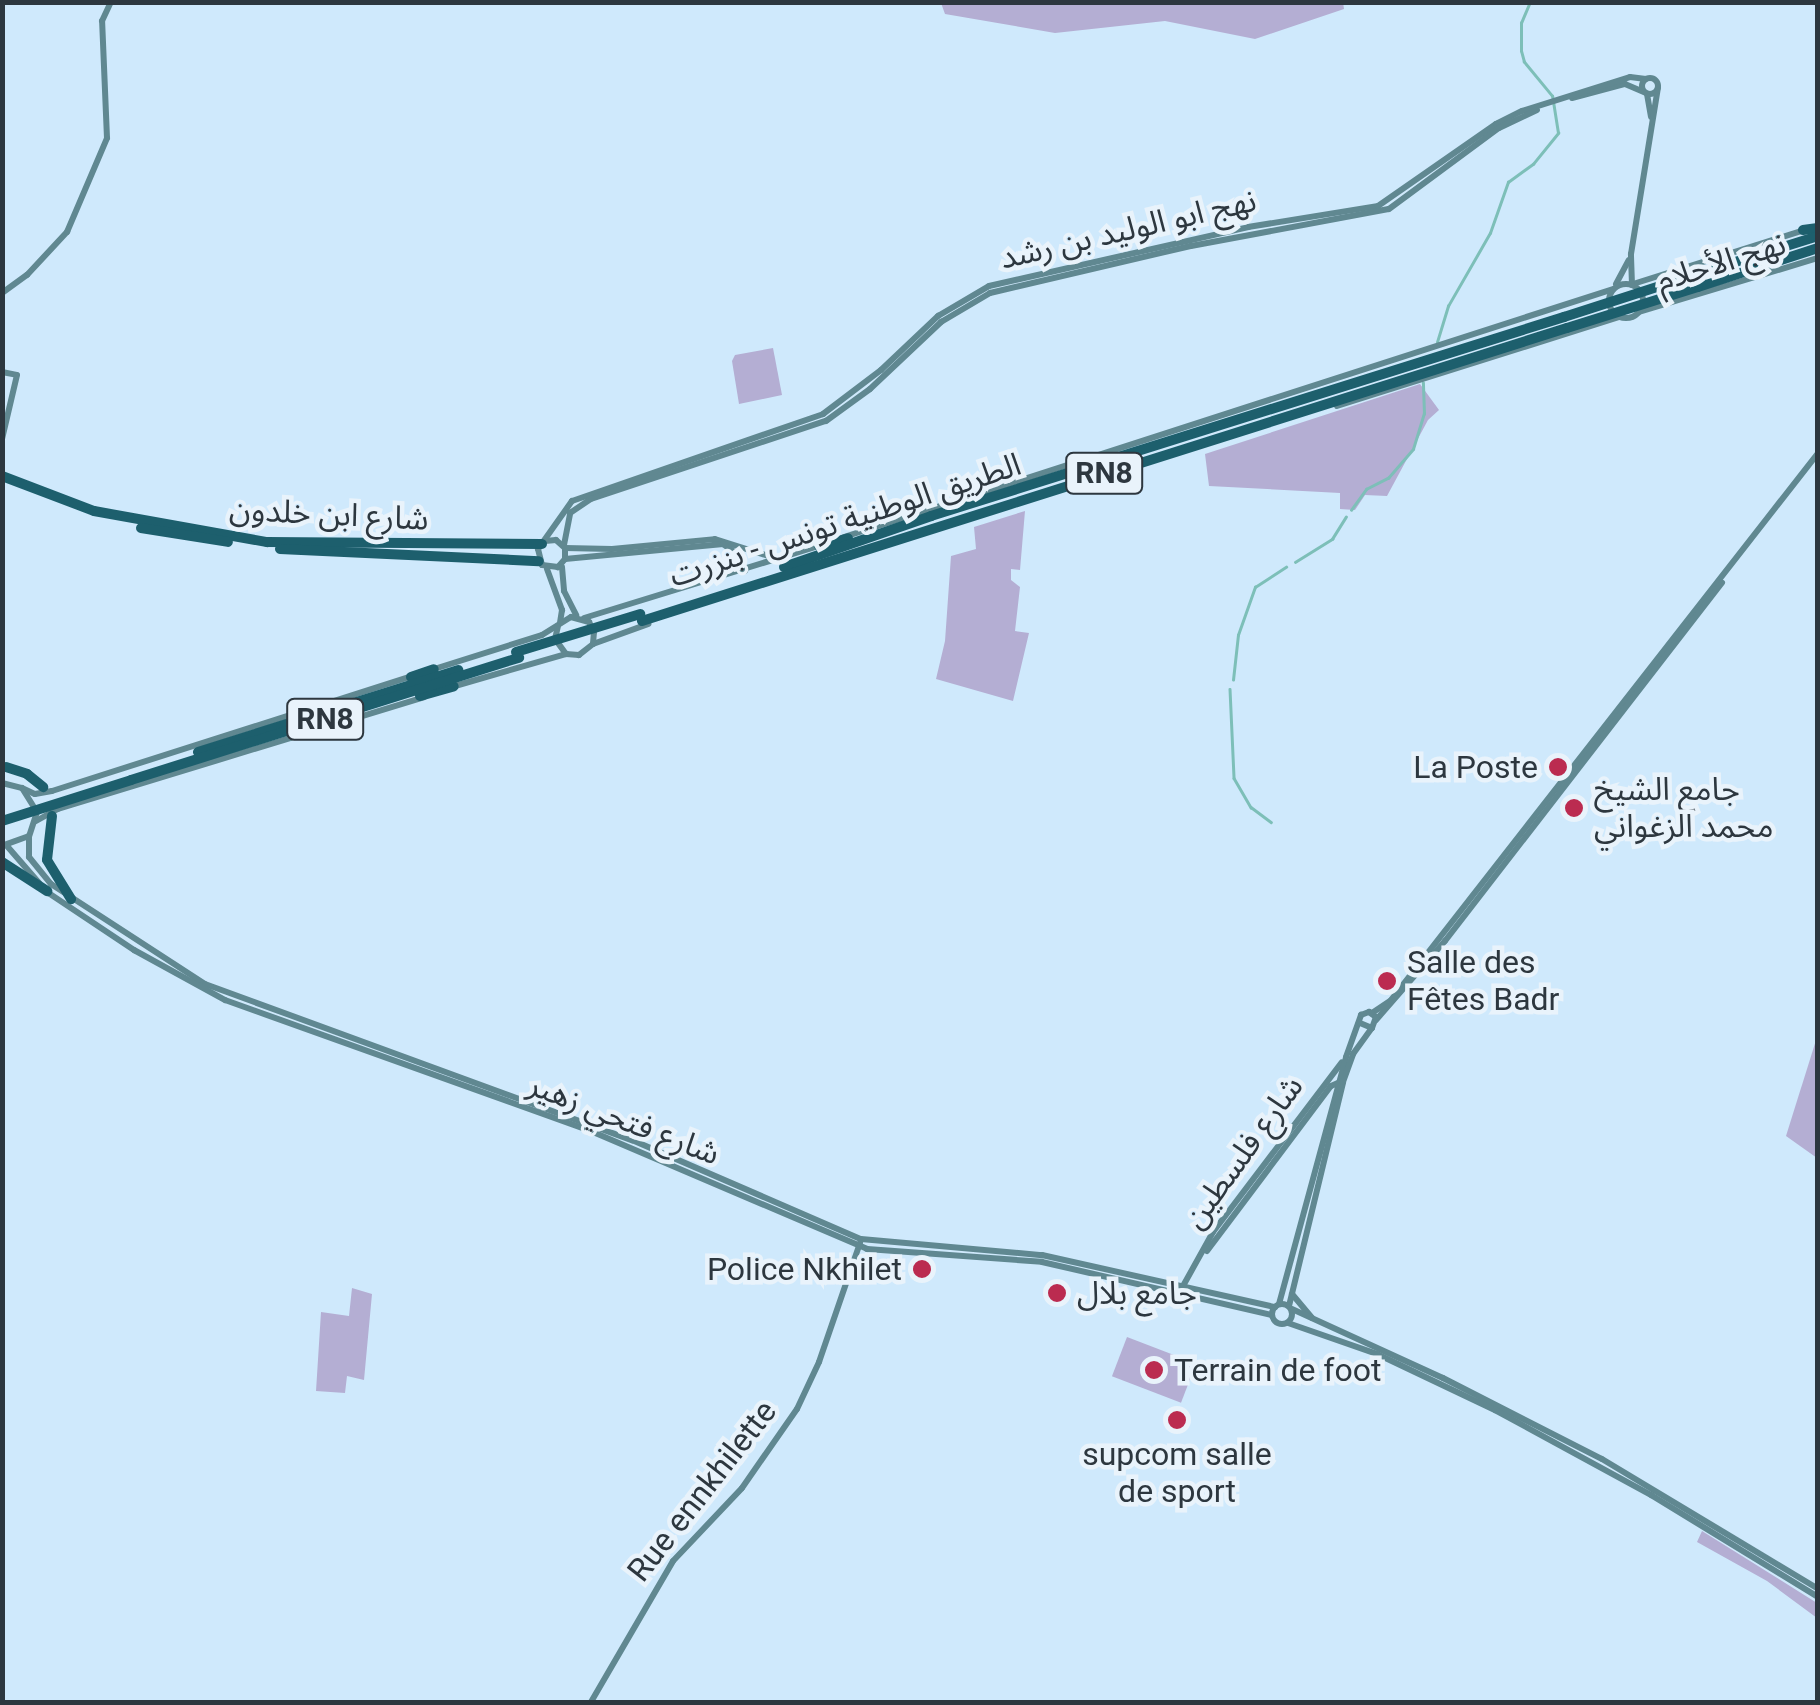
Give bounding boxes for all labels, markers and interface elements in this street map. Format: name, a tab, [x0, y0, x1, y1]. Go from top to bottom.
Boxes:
street label: نهج ابو الوليد بن رشد	[996, 181, 1260, 277]
street label: نهج الأحلام	[1652, 224, 1790, 300]
street label: الطريق الوطنية تونس - بنزرت	[664, 445, 1026, 595]
road number: RN8	[1064, 448, 1144, 498]
street label: شارع ابن خلدون	[228, 490, 430, 538]
road number: RN8	[285, 694, 365, 744]
place label: La Poste	[1413, 748, 1538, 786]
marker: La Poste	[1547, 756, 1569, 778]
place label: جامع الشيخ محمد الزغواني	[1594, 771, 1773, 846]
marker: جامع الشيخ محمد الزغواني	[1563, 797, 1585, 819]
place label: Salle des Fêtes Badr	[1407, 944, 1559, 1019]
marker: Salle des Fêtes Badr	[1376, 970, 1398, 992]
street label: شارع فتحي زهير	[523, 1065, 725, 1173]
street label: شارع فلسطين	[1175, 1068, 1311, 1236]
place label: Police Nkhilet	[707, 1250, 902, 1288]
marker: Police Nkhilet	[911, 1258, 933, 1280]
place label: جامع بلال	[1077, 1274, 1197, 1312]
marker: جامع بلال	[1046, 1282, 1068, 1304]
place label: Terrain de foot	[1174, 1351, 1381, 1389]
marker: Terrain de foot	[1143, 1359, 1165, 1381]
street label: Rue ennkhilette	[619, 1393, 785, 1589]
marker: supcom salle de sport	[1166, 1409, 1188, 1431]
place label: supcom salle de sport	[1082, 1436, 1272, 1511]

